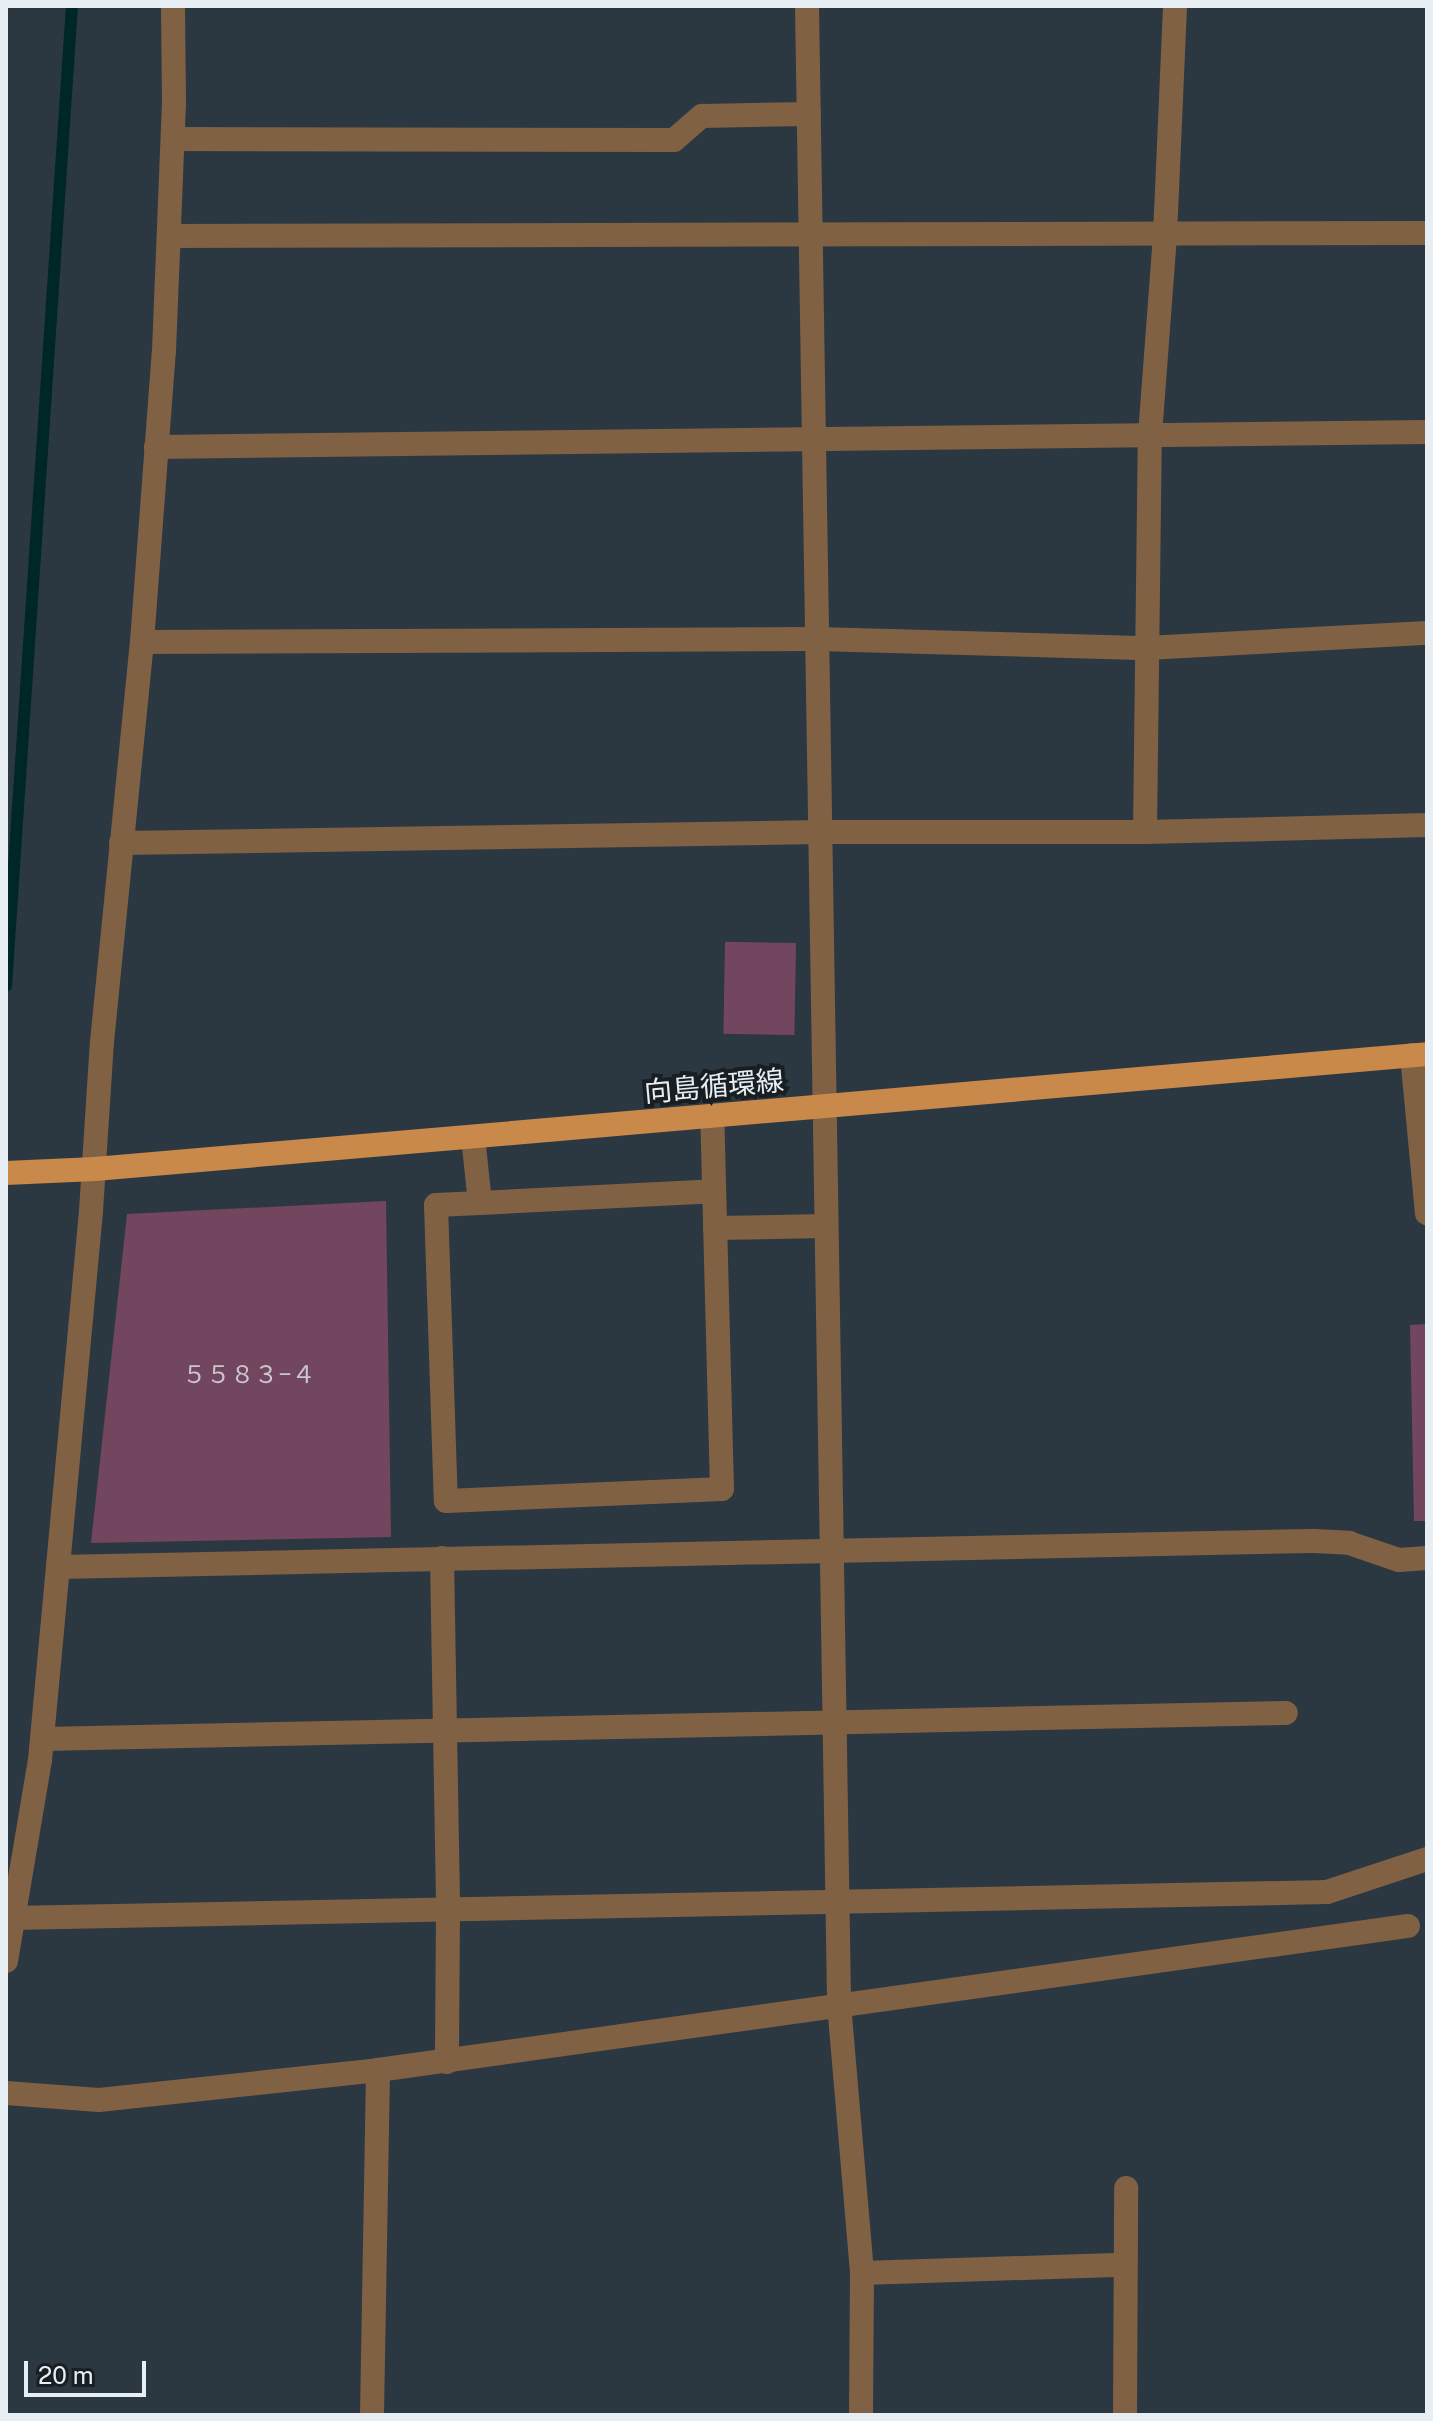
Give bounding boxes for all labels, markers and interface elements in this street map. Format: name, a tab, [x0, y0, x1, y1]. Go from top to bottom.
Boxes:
street label: 向島循環線	[643, 1063, 785, 1109]
house number: ５５８３−４	[182, 1361, 316, 1389]
scale bar	[28, 2345, 150, 2395]
text: 20 m	[38, 2361, 94, 2389]

